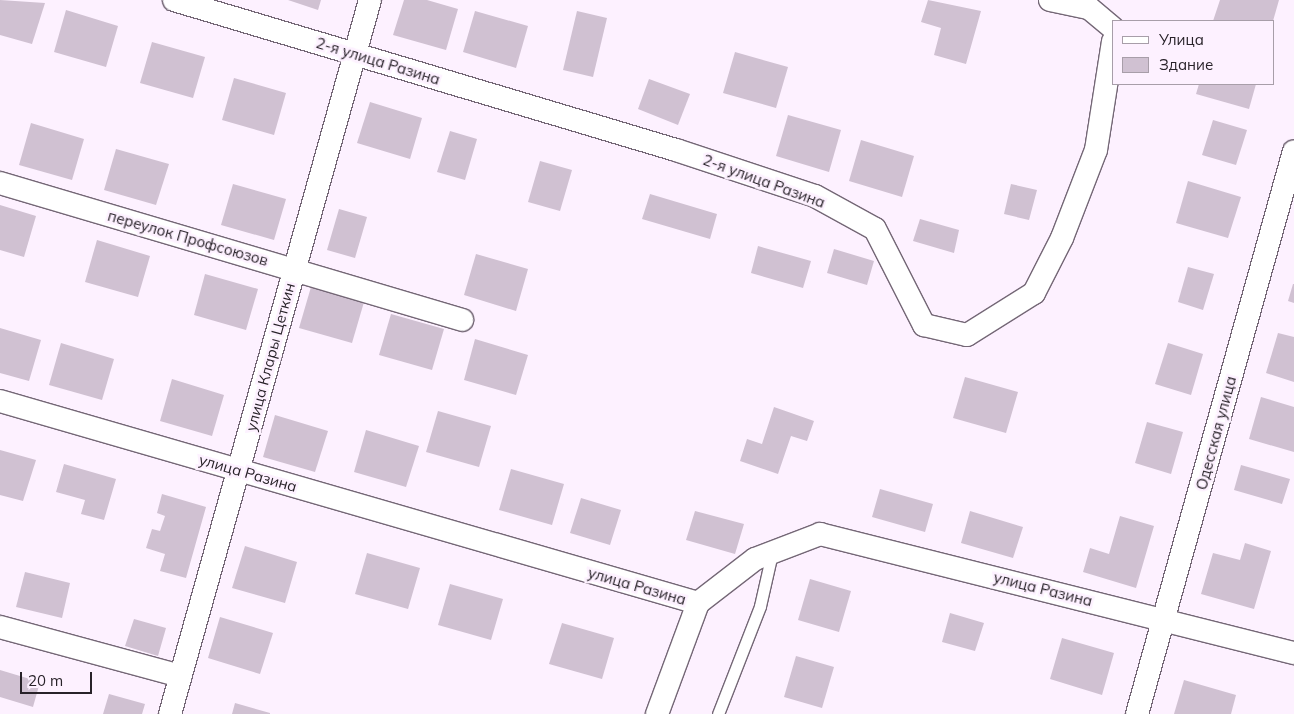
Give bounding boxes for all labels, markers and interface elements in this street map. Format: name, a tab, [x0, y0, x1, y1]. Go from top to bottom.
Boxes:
legend	[1112, 20, 1274, 85]
text: Улица	[1159, 30, 1204, 49]
street label: 2-я улица Разина	[314, 34, 442, 88]
text: Здание	[1159, 55, 1213, 74]
street label: 2-я улица Разина	[700, 151, 828, 211]
street label: переулок Профсоюзов	[106, 206, 270, 270]
street label: улица Клары Цеткин	[242, 281, 298, 433]
street label: Одесская улица	[1192, 374, 1240, 492]
street label: улица Разина	[197, 450, 299, 496]
street label: улица Разина	[586, 563, 688, 609]
street label: улица Разина	[992, 568, 1094, 610]
scale bar	[22, 662, 95, 694]
text: 20 m	[28, 671, 63, 690]

